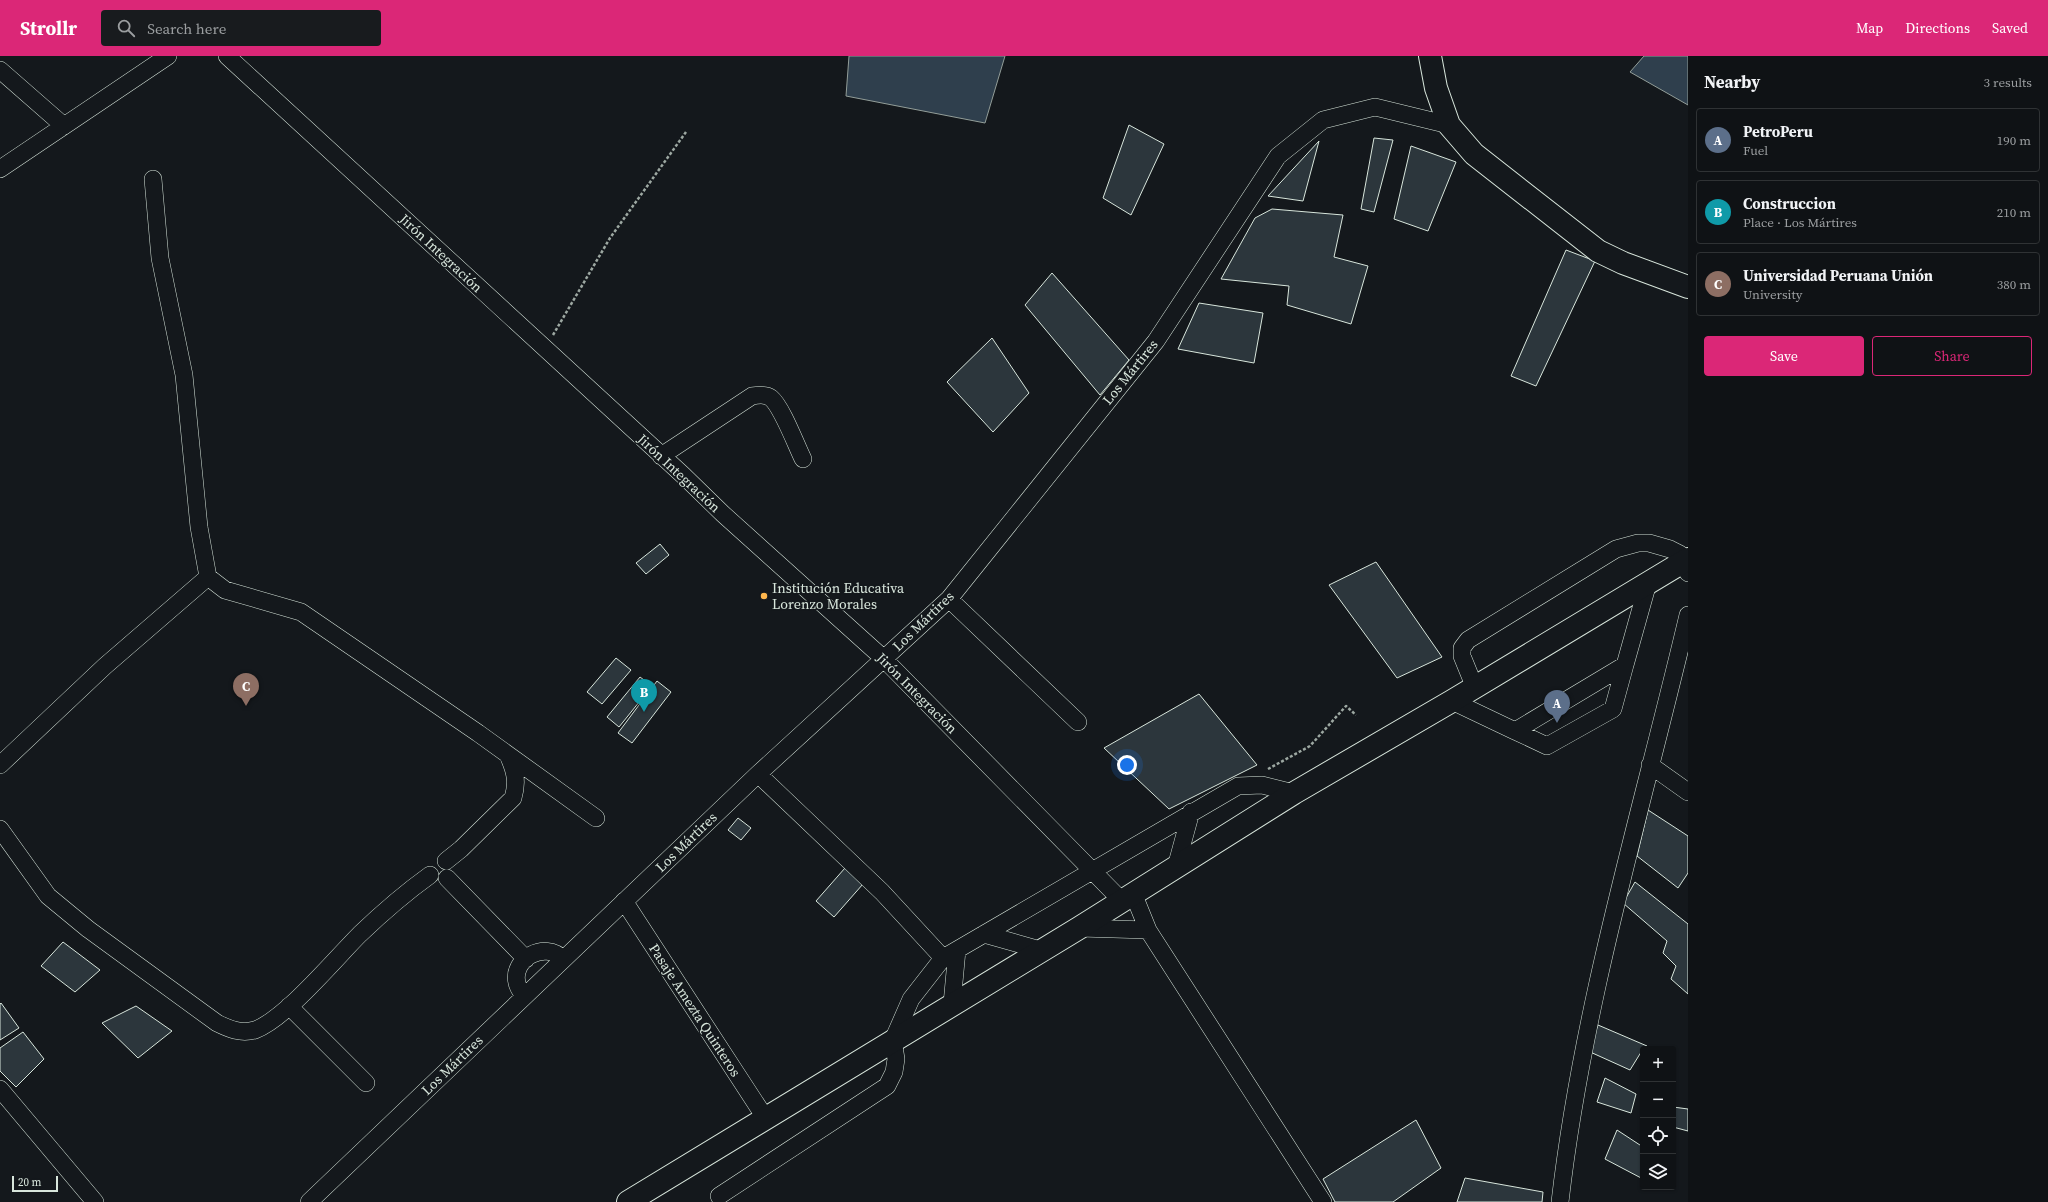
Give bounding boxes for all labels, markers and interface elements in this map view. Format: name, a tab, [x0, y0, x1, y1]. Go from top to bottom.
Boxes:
search box	[101, 10, 381, 46]
text: Strollr	[20, 15, 77, 41]
icon: search	[115, 17, 137, 39]
text: Search here	[147, 18, 226, 39]
text: Map	[1856, 18, 1883, 38]
text: Directions	[1905, 18, 1970, 38]
text: Saved	[1992, 18, 2028, 38]
text: Nearby	[1704, 70, 1760, 94]
text: 3 results	[1984, 74, 2032, 91]
text: PetroPeru	[1743, 121, 1813, 142]
text: A	[1714, 132, 1722, 149]
text: 190 m	[1997, 132, 2031, 149]
text: Fuel	[1743, 142, 1768, 159]
text: Construccion	[1743, 193, 1836, 214]
text: B	[1714, 204, 1722, 221]
text: 210 m	[1997, 204, 2031, 221]
street label: Jirón Integración	[394, 208, 487, 297]
text: Place · Los Mártires	[1743, 214, 1857, 231]
text: Universidad Peruana Unión	[1743, 265, 1933, 286]
text: C	[1714, 276, 1722, 293]
text: 380 m	[1997, 276, 2031, 293]
text: University	[1743, 286, 1802, 303]
street label: Los Mártires	[1097, 335, 1163, 409]
button: Save	[1704, 336, 1864, 376]
button: Share	[1872, 336, 2032, 376]
street label: Jirón Integración	[632, 428, 725, 517]
place label: Institución Educativa Lorenzo Morales	[772, 578, 905, 614]
street label: Los Mártires	[888, 586, 958, 656]
marker: Institución Educativa Lorenzo Morales	[759, 591, 769, 601]
street label: Jirón Integración	[871, 647, 962, 738]
pin: C	[233, 673, 259, 706]
pin: B	[631, 679, 657, 712]
pin: A	[1544, 690, 1570, 723]
your location	[1117, 755, 1137, 775]
street label: Los Mártires	[651, 807, 721, 877]
street label: Pasaje Amezta Quinteros	[644, 940, 746, 1080]
street label: Los Mártires	[417, 1030, 487, 1100]
map controls	[1640, 1046, 1676, 1190]
button: +	[1640, 1046, 1676, 1082]
button: −	[1640, 1082, 1676, 1118]
button: locate	[1640, 1118, 1676, 1154]
button: layers	[1640, 1154, 1676, 1190]
scale bar	[12, 1174, 58, 1193]
text: 20 m	[18, 1175, 41, 1190]

